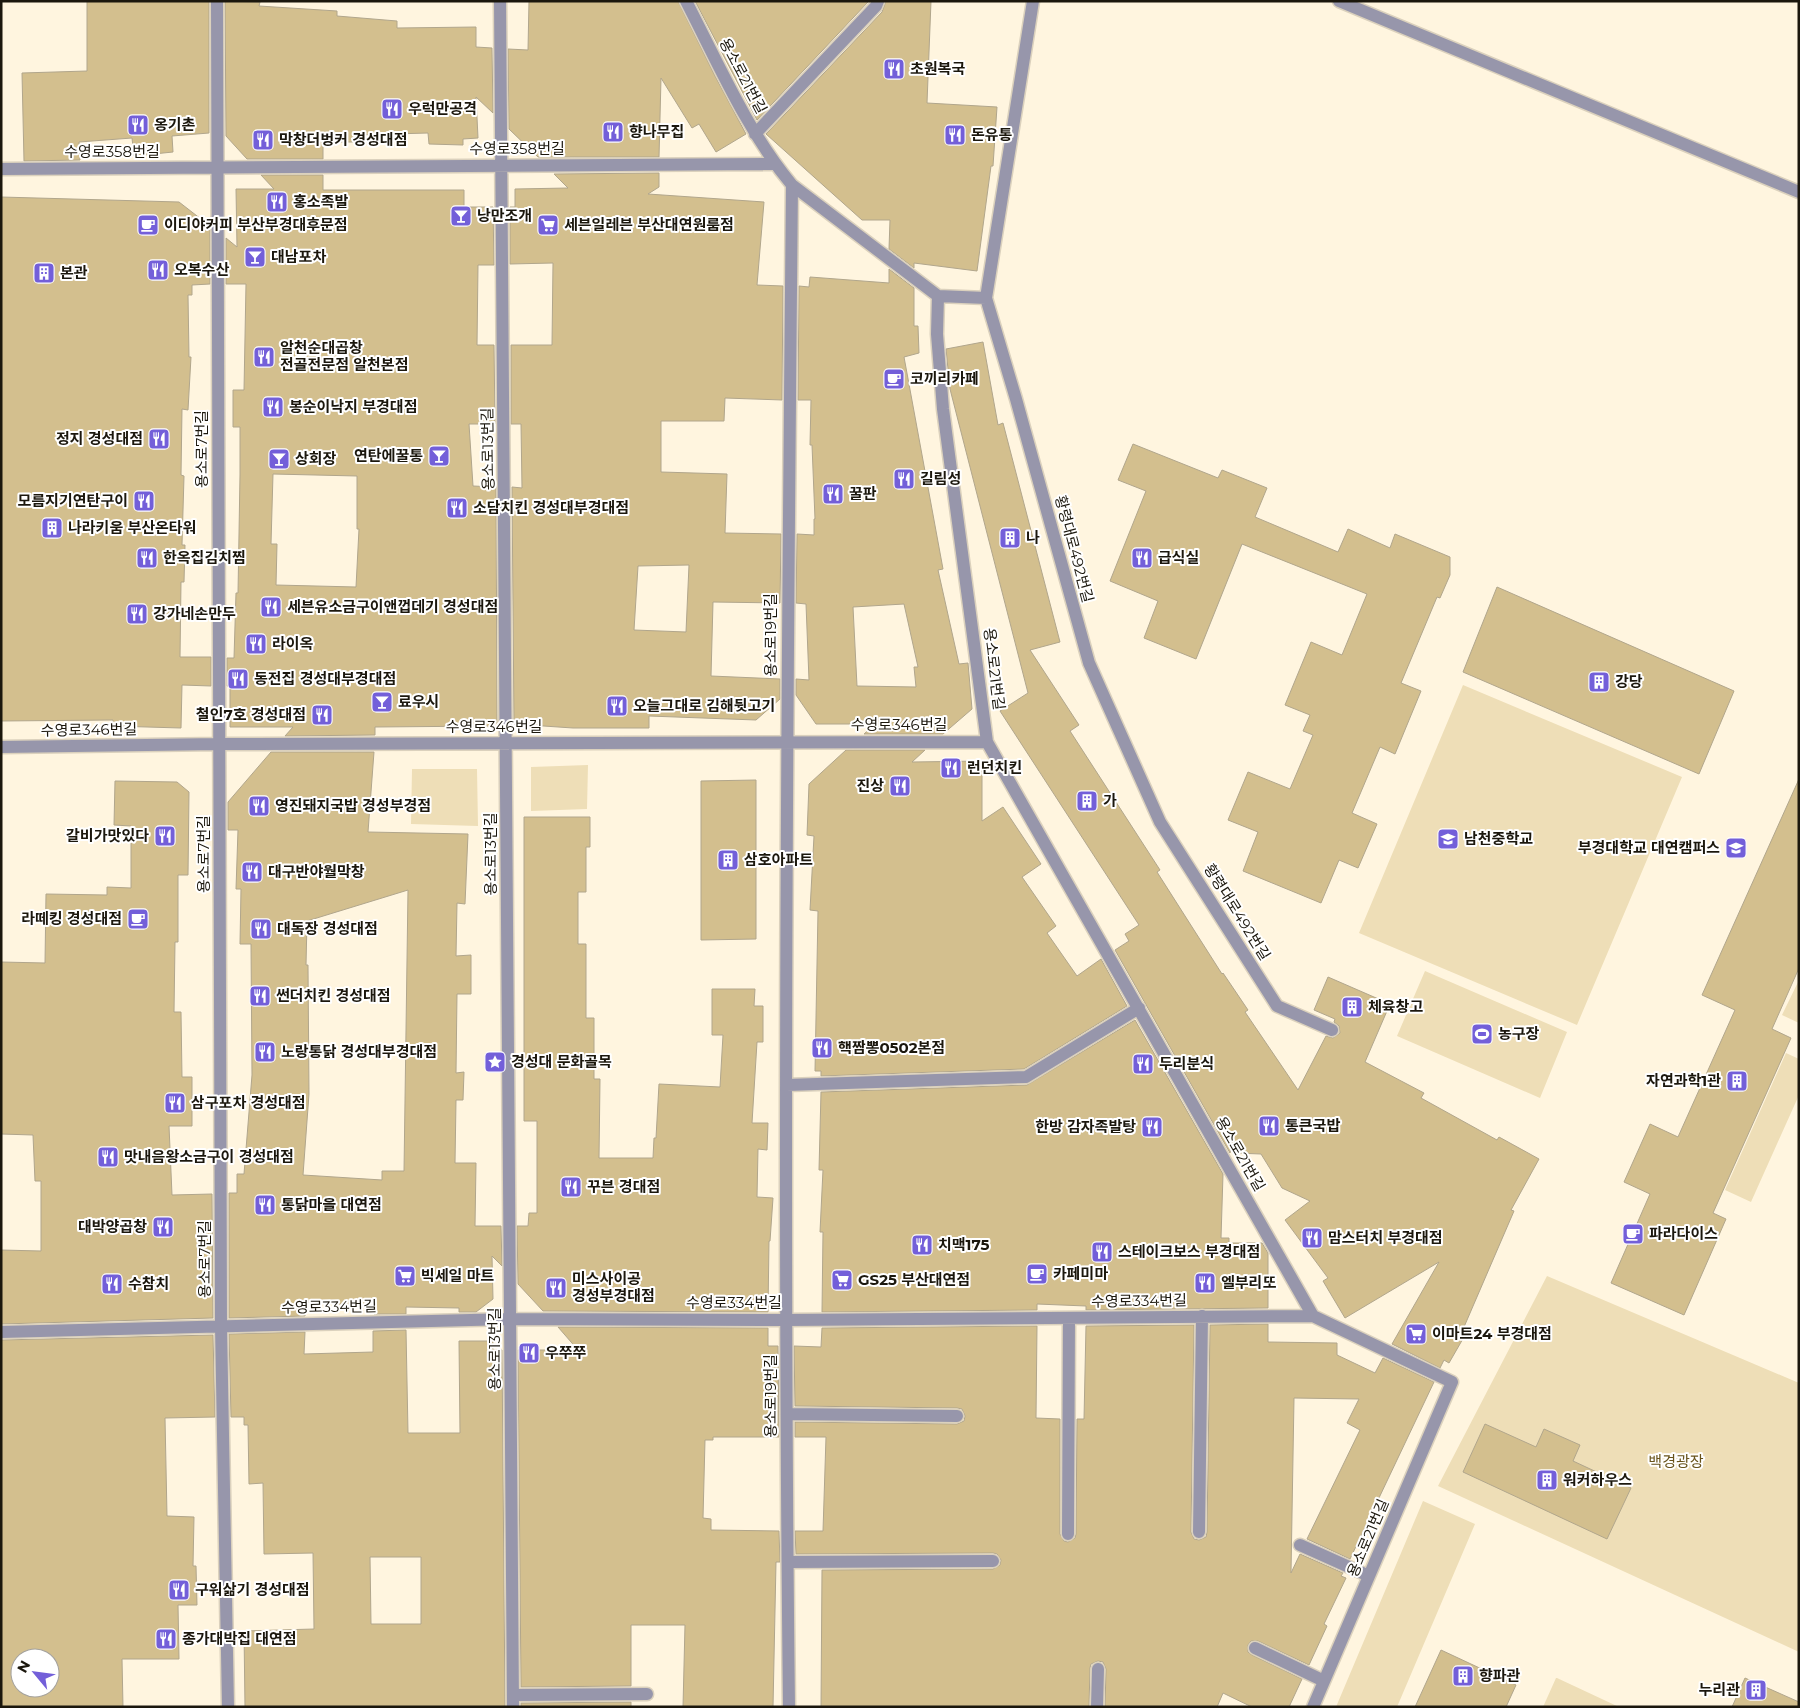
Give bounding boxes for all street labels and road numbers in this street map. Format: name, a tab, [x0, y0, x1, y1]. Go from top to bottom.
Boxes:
street label: 용소로21번길	[716, 35, 771, 117]
street label: 수영로358번길	[469, 139, 565, 158]
street label: 수영로358번길	[64, 142, 160, 161]
street label: 용소로13번길	[477, 407, 498, 491]
street label: 용소로7번길	[192, 410, 211, 488]
street label: 황령대로492번길	[1051, 493, 1098, 605]
street label: 용소로19번길	[761, 593, 780, 677]
street label: 용소로21번길	[980, 627, 1009, 711]
street label: 수영로346번길	[851, 715, 947, 734]
street label: 수영로346번길	[446, 717, 542, 736]
street label: 수영로346번길	[41, 719, 137, 740]
street label: 용소로13번길	[481, 813, 500, 895]
street label: 용소로7번길	[194, 815, 213, 893]
street label: 황령대로492번길	[1200, 860, 1275, 964]
street label: 용소로21번길	[1211, 1113, 1269, 1194]
street label: 용소로7번길	[195, 1220, 214, 1298]
street label: 수영로334번길	[1091, 1290, 1187, 1311]
street label: 수영로334번길	[686, 1293, 782, 1312]
street label: 수영로334번길	[281, 1296, 377, 1317]
street label: 용소로13번길	[485, 1308, 504, 1390]
street label: 용소로19번길	[761, 1354, 780, 1438]
street label: 용소로21번길	[1343, 1496, 1392, 1580]

